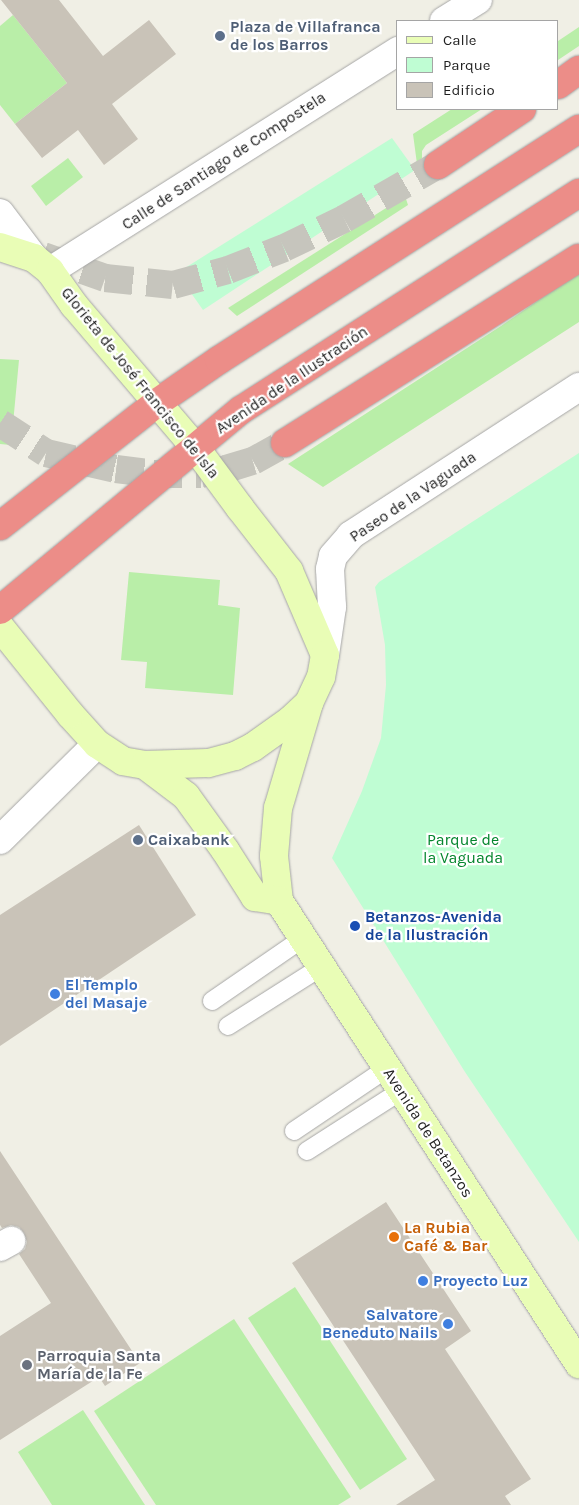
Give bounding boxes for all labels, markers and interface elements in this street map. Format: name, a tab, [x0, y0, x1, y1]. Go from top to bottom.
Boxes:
place label: Plaza de Villafranca de los Barros	[230, 17, 381, 55]
legend	[396, 20, 559, 110]
marker: Plaza de Villafranca de los Barros	[214, 30, 226, 42]
text: Calle	[443, 31, 477, 49]
text: Parque	[443, 56, 491, 74]
text: Edificio	[443, 81, 495, 99]
street label: Calle de Santiago de Compostela	[118, 88, 330, 234]
street label: Glorieta de José Francisco de Isla	[57, 283, 223, 483]
street label: Avenida de la Ilustración	[212, 322, 372, 438]
street label: Paseo de la Vaguada	[346, 448, 480, 546]
place label: Caixabank	[148, 830, 230, 850]
park label: Parque de la Vaguada	[423, 830, 503, 868]
marker: Caixabank	[132, 834, 144, 846]
place label: Betanzos-Avenida de la Ilustración	[365, 907, 502, 945]
marker: Betanzos-Avenida de la Ilustración	[349, 920, 361, 932]
place label: El Templo del Masaje	[65, 975, 147, 1013]
marker: El Templo del Masaje	[49, 988, 61, 1000]
street label: Avenida de Betanzos	[379, 1065, 477, 1201]
place label: La Rubia Café & Bar	[404, 1218, 487, 1256]
marker: La Rubia Café & Bar	[388, 1231, 400, 1243]
place label: Proyecto Luz	[433, 1271, 528, 1291]
marker: Proyecto Luz	[417, 1275, 429, 1287]
place label: Salvatore Beneduto Nails	[322, 1305, 438, 1343]
marker: Salvatore Beneduto Nails	[442, 1318, 454, 1330]
place label: Parroquia Santa María de la Fe	[37, 1346, 161, 1384]
marker: Parroquia Santa María de la Fe	[21, 1359, 33, 1371]

